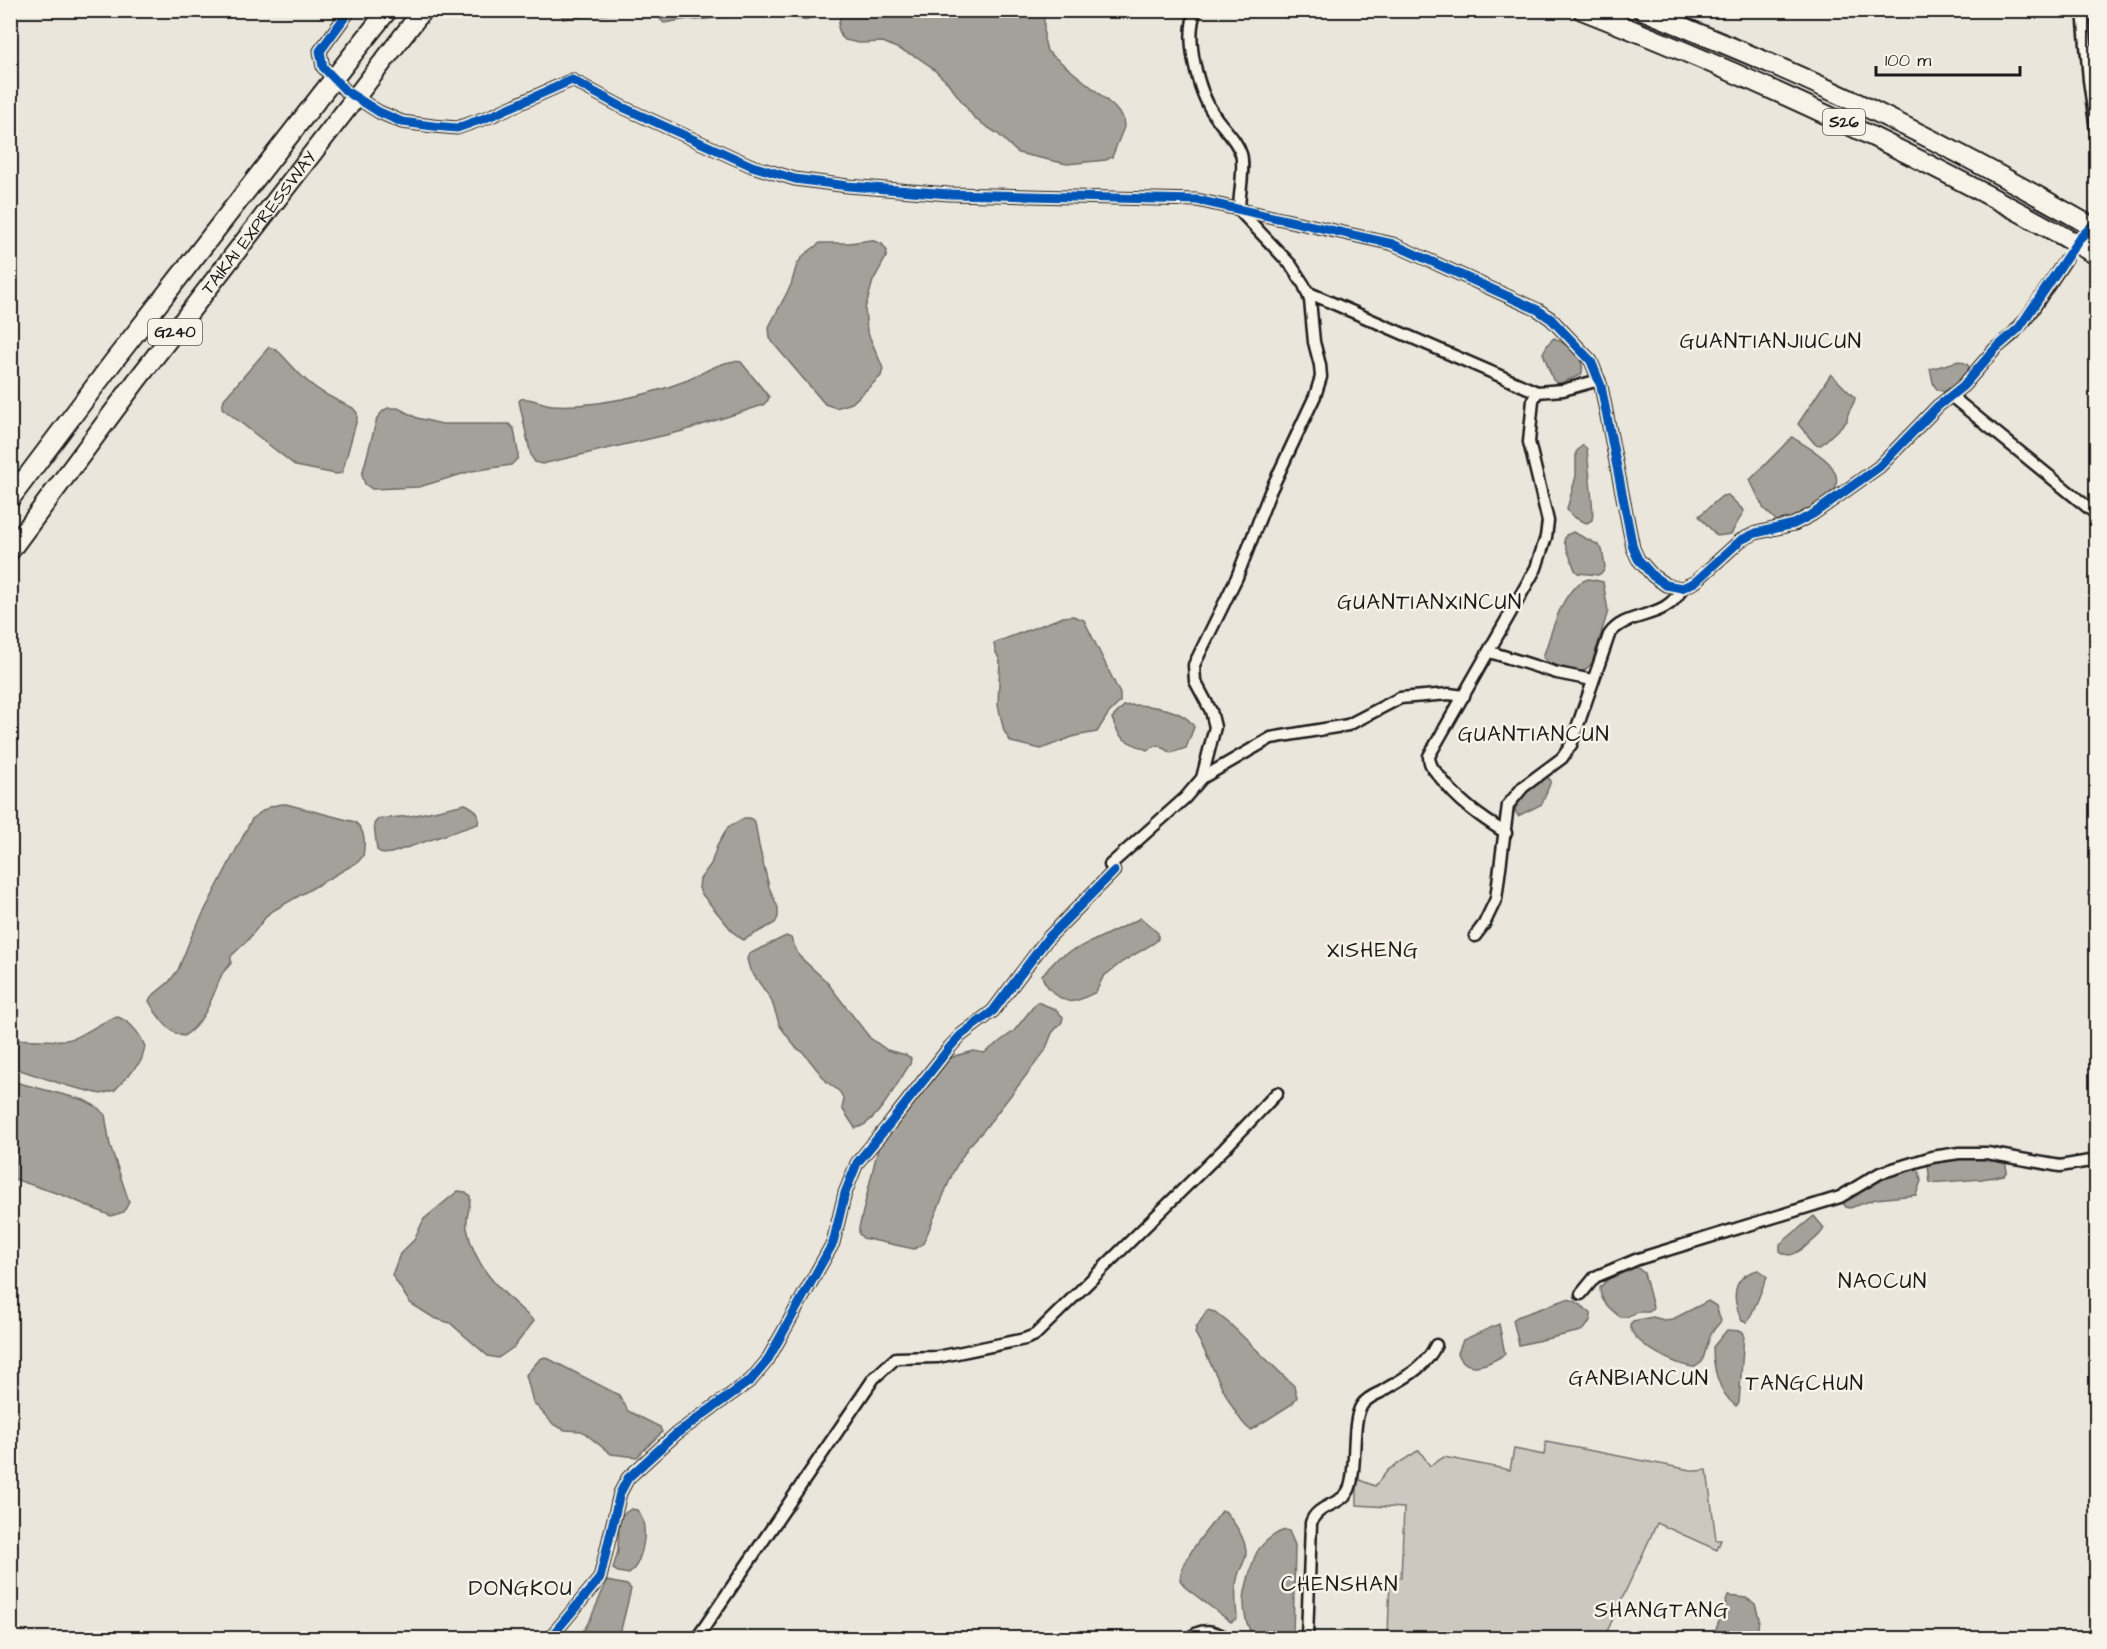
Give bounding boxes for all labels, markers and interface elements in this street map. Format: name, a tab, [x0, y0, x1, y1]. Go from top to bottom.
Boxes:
scale bar	[1876, 39, 2020, 77]
text: 100 m	[1885, 48, 1931, 73]
road number: S26	[1823, 109, 1865, 135]
street label: TAIKAI EXPRESSWAY	[195, 145, 323, 300]
road number: G240	[148, 319, 202, 345]
district label: GUANTIANJIUCUN	[1680, 327, 1862, 356]
district label: GUANTIANXINCUN	[1337, 588, 1523, 617]
district label: GUANTIANCUN	[1458, 720, 1610, 749]
district label: XISHENG	[1327, 936, 1419, 965]
district label: NAOCUN	[1838, 1267, 1928, 1296]
district label: GANBIANCUN	[1569, 1364, 1709, 1393]
district label: TANGCHUN	[1746, 1369, 1864, 1398]
district label: CHENSHAN	[1281, 1570, 1399, 1599]
district label: DONGKOU	[469, 1574, 573, 1603]
district label: SHANGTANG	[1594, 1596, 1730, 1625]

